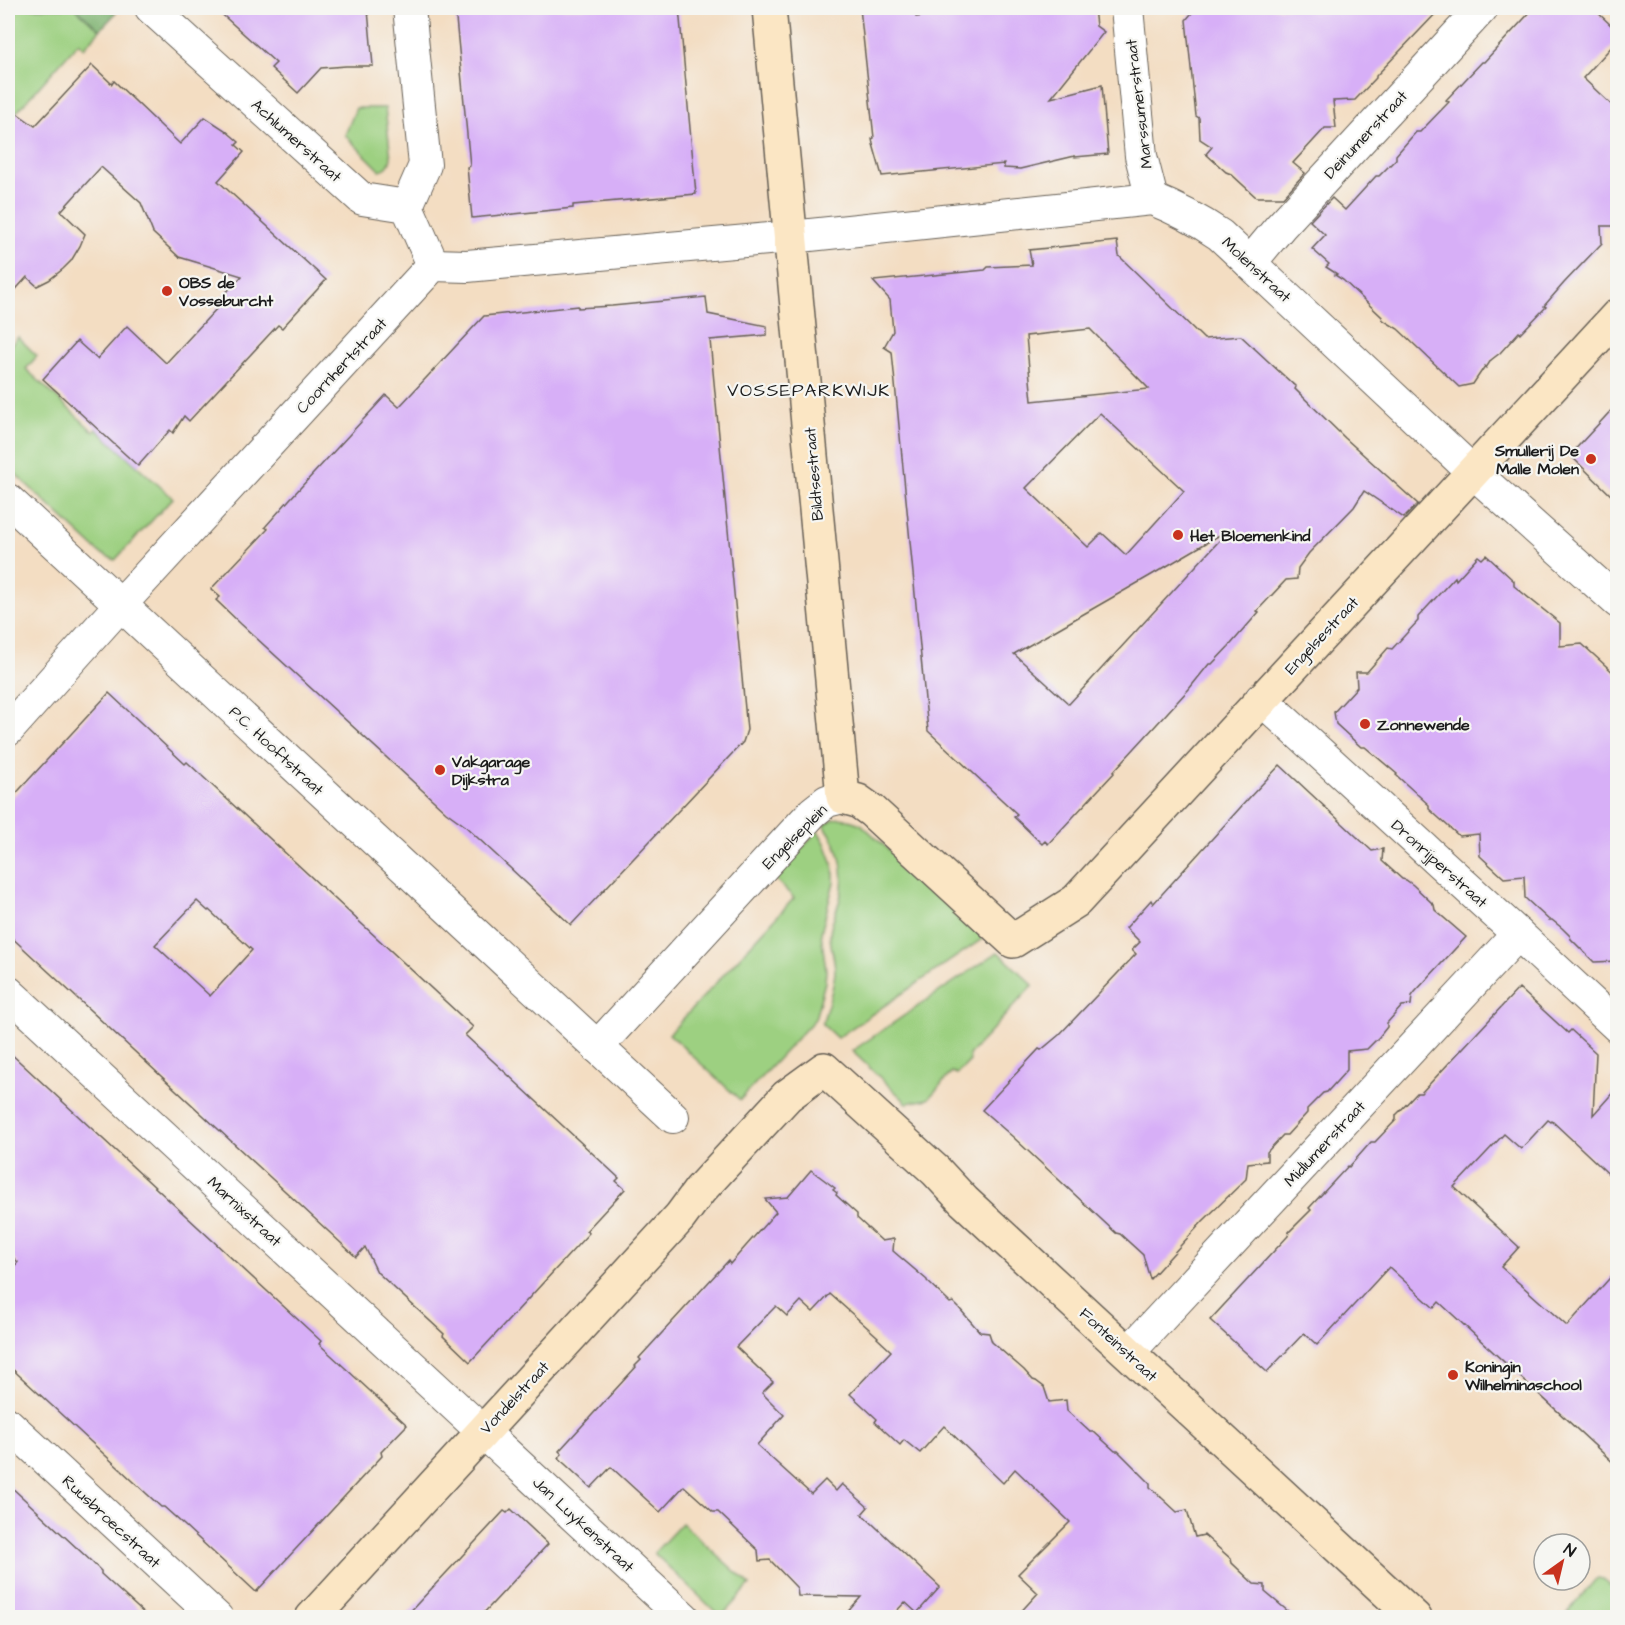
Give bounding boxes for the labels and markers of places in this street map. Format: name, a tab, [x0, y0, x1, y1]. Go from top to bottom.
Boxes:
place label: OBS de Vosseburcht	[178, 272, 274, 312]
marker: OBS de Vosseburcht	[160, 284, 174, 298]
place label: Smullerij De Malle Molen	[1494, 440, 1579, 480]
marker: Smullerij De Malle Molen	[1584, 452, 1598, 466]
place label: Het Bloemenkind	[1190, 525, 1311, 547]
marker: Het Bloemenkind	[1171, 528, 1185, 542]
place label: Zonnewende	[1377, 714, 1470, 736]
marker: Zonnewende	[1358, 717, 1372, 731]
place label: Vakgarage Dijkstra	[451, 751, 531, 791]
marker: Vakgarage Dijkstra	[433, 763, 447, 777]
place label: Koningin Wilhelminaschool	[1464, 1356, 1582, 1396]
marker: Koningin Wilhelminaschool	[1446, 1368, 1460, 1382]

